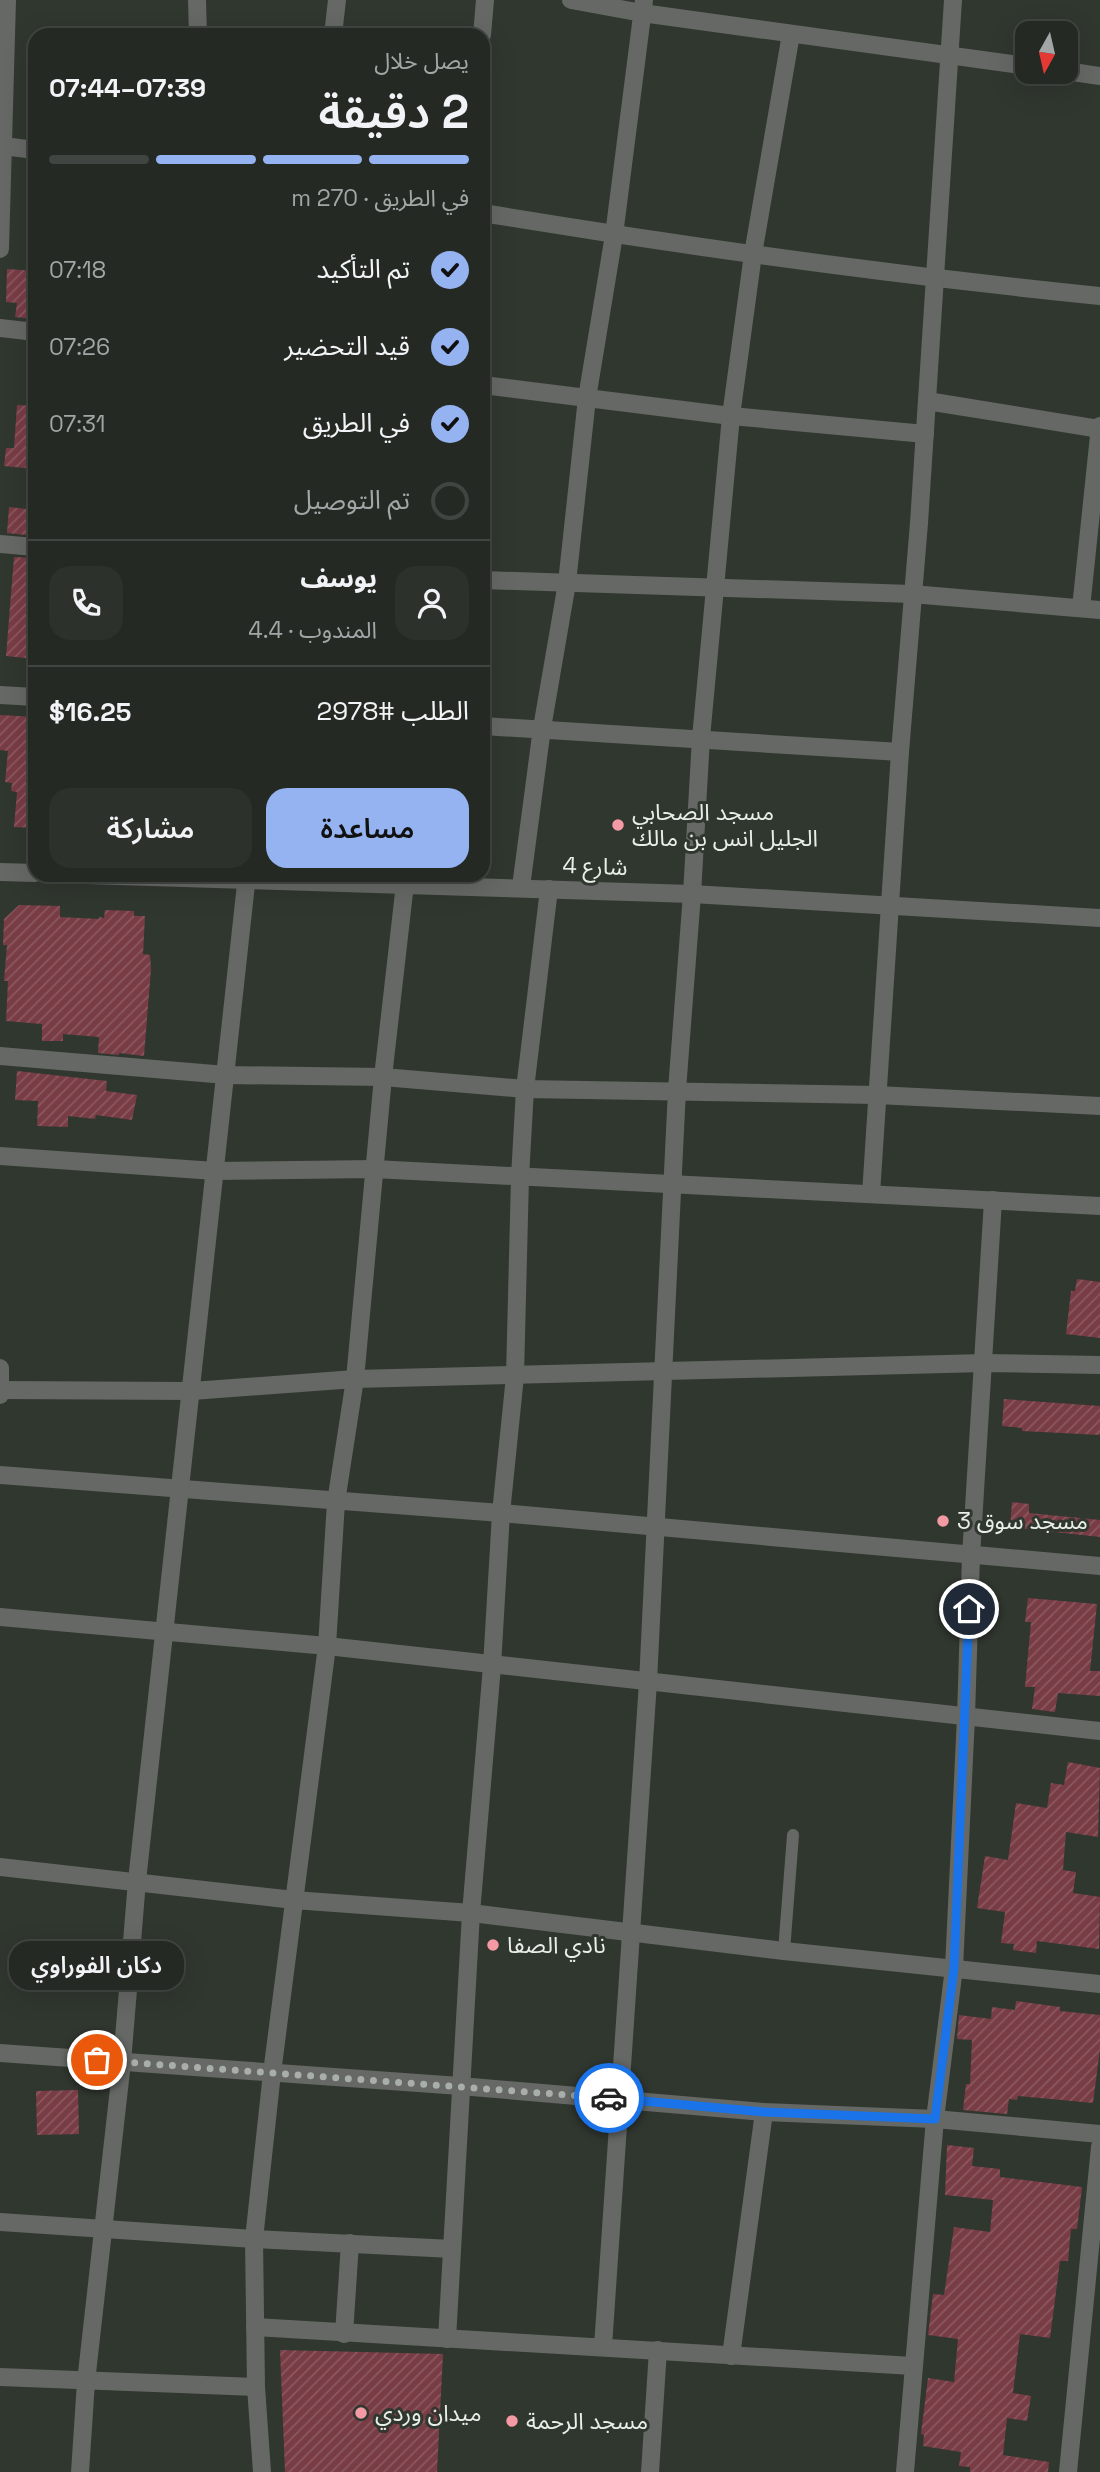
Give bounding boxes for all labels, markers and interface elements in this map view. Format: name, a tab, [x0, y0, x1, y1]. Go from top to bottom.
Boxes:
north arrow	[1015, 21, 1078, 84]
map controls	[1015, 21, 1078, 84]
text: يصل خلال	[374, 46, 469, 76]
text: 07:39–07:44	[49, 71, 206, 105]
text: 2 دقيقة	[318, 83, 469, 141]
text: في الطريق · 270 m	[291, 183, 469, 213]
icon: check	[431, 251, 469, 289]
text: تم التأكيد	[317, 252, 410, 286]
text: 07:18	[49, 255, 106, 285]
icon: check	[431, 328, 469, 366]
text: قيد التحضير	[284, 329, 410, 363]
text: 07:26	[49, 332, 110, 362]
icon: check	[431, 405, 469, 443]
text: في الطريق	[303, 406, 410, 440]
text: 07:31	[49, 409, 105, 439]
text: تم التوصيل	[294, 483, 410, 517]
text: يوسف	[300, 561, 377, 595]
button: phone	[49, 566, 123, 640]
button: person	[395, 566, 469, 640]
text: المندوب · 4.4	[248, 615, 377, 645]
text: الطلب #2978	[317, 694, 469, 728]
text: $16.25	[49, 695, 131, 729]
button: مشاركة	[49, 788, 252, 868]
button: مساعدة	[266, 788, 469, 868]
place label: مسجد الصحابي الجليل انس بن مالك	[632, 797, 818, 853]
marker: مسجد الصحابي الجليل انس بن مالك	[610, 817, 626, 833]
street label: شارع 4	[562, 850, 628, 884]
place label: مسجد سوق 3	[957, 1506, 1088, 1536]
marker: مسجد سوق 3	[935, 1513, 951, 1529]
pin	[939, 1579, 999, 1639]
icon: home	[950, 1590, 988, 1628]
place label: نادي الصفا	[507, 1930, 606, 1962]
marker: نادي الصفا	[485, 1937, 501, 1953]
callout: دكان الفوراوي	[10, 1941, 184, 1990]
text: دكان الفوراوي	[31, 1950, 162, 1980]
pin	[67, 2030, 127, 2090]
icon: bag	[78, 2041, 116, 2079]
courier	[574, 2063, 644, 2133]
icon: car	[590, 2079, 628, 2117]
place label: ميدان وردي	[375, 2398, 482, 2430]
marker: ميدان وردي	[353, 2405, 369, 2421]
place label: مسجد الرحمة	[526, 2406, 648, 2436]
marker: مسجد الرحمة	[504, 2413, 520, 2429]

